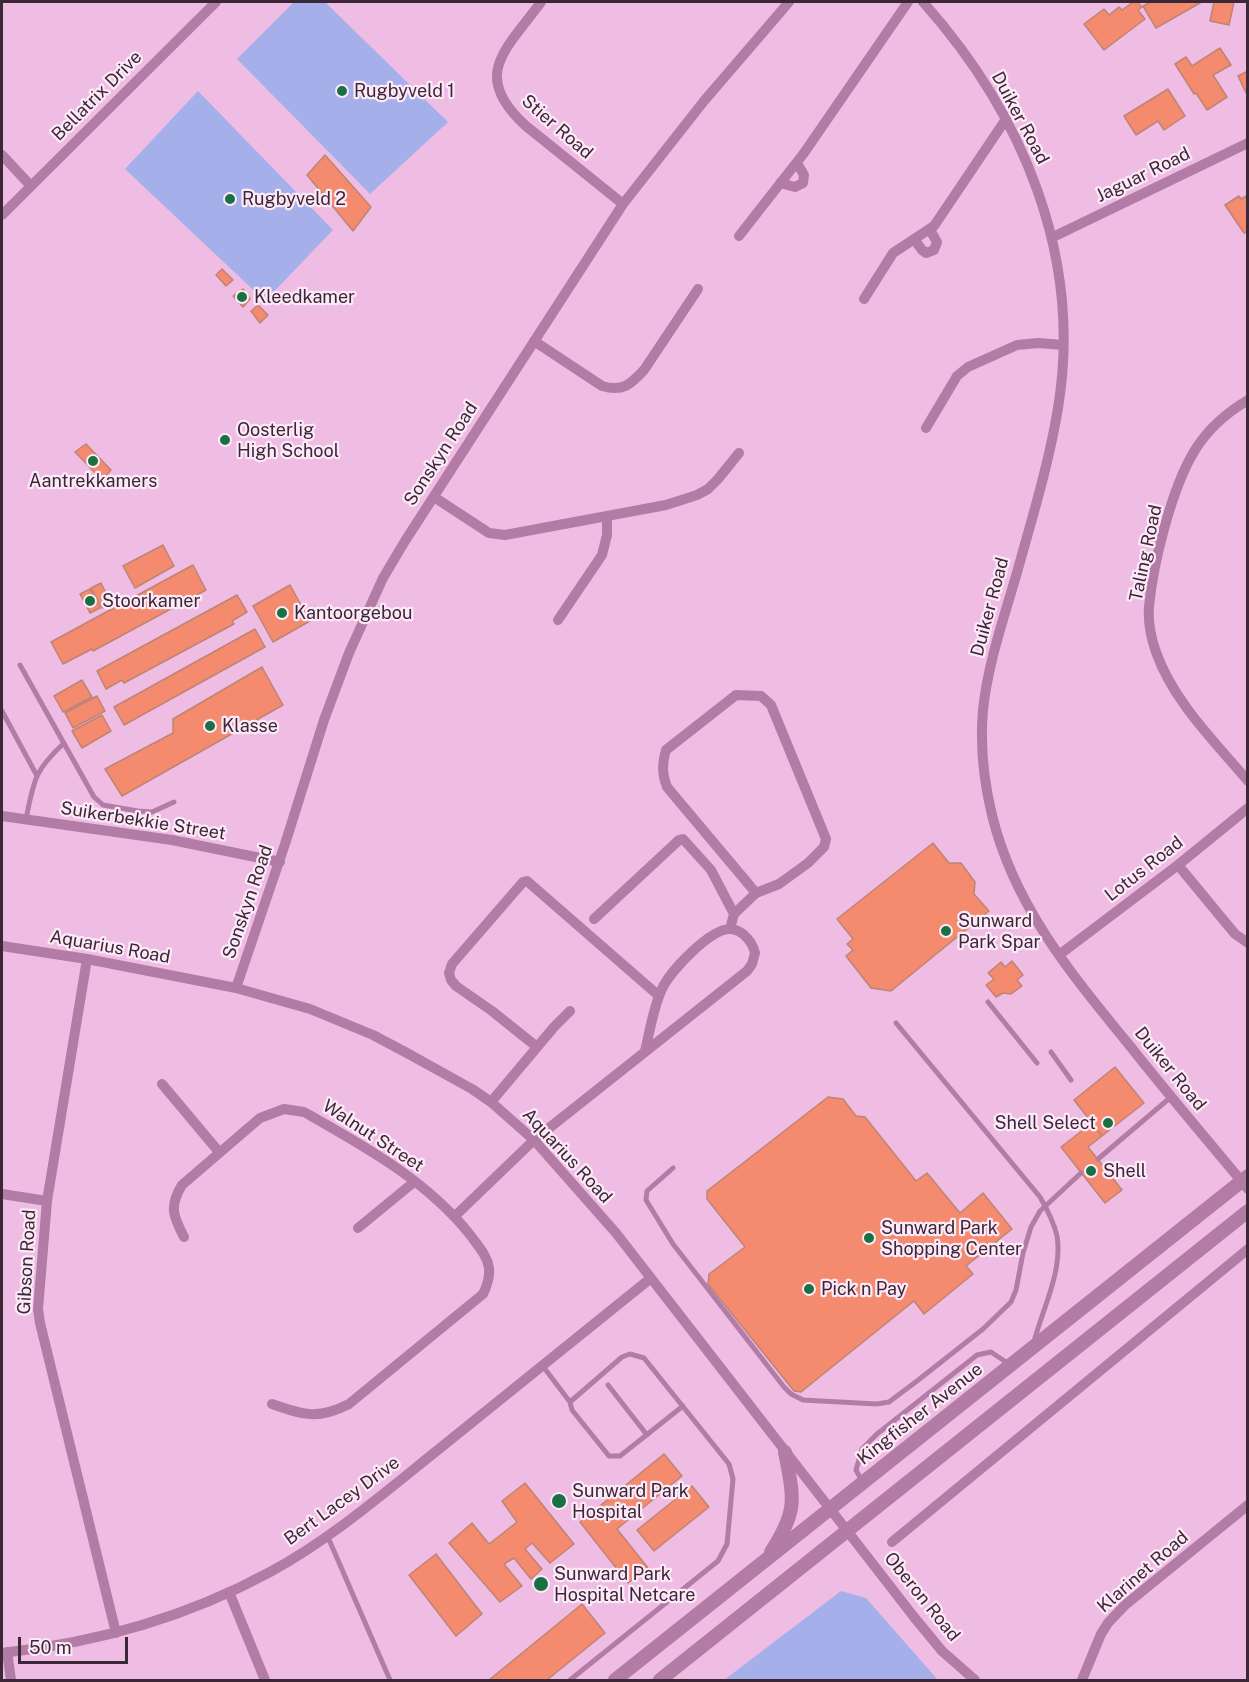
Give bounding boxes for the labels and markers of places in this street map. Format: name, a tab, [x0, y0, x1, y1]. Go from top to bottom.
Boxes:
place label: Rugbyveld 1	[354, 80, 455, 102]
marker: Rugbyveld 1	[335, 84, 349, 98]
place label: Rugbyveld 2	[242, 188, 346, 210]
marker: Rugbyveld 2	[223, 192, 237, 206]
place label: Kleedkamer	[254, 286, 355, 308]
marker: Kleedkamer	[235, 290, 249, 304]
place label: Oosterlig High School	[237, 419, 339, 462]
marker: Oosterlig High School	[218, 433, 232, 447]
marker: Aantrekkamers	[86, 454, 100, 468]
place label: Aantrekkamers	[29, 470, 157, 492]
place label: Stoorkamer	[102, 590, 200, 612]
marker: Stoorkamer	[83, 594, 97, 608]
place label: Kantoorgebou	[294, 602, 412, 624]
marker: Kantoorgebou	[275, 606, 289, 620]
place label: Klasse	[222, 715, 278, 737]
marker: Klasse	[203, 719, 217, 733]
place label: Sunward Park Spar	[958, 910, 1040, 952]
marker: Sunward Park Spar	[939, 924, 953, 938]
place label: Shell Select	[995, 1112, 1096, 1134]
marker: Shell Select	[1101, 1116, 1115, 1130]
place label: Shell	[1103, 1160, 1146, 1182]
marker: Shell	[1084, 1164, 1098, 1178]
place label: Sunward Park Shopping Center	[881, 1217, 1022, 1260]
marker: Sunward Park Shopping Center	[862, 1231, 876, 1245]
place label: Pick n Pay	[821, 1278, 906, 1300]
marker: Pick n Pay	[802, 1282, 816, 1296]
place label: Sunward Park Hospital	[572, 1480, 689, 1522]
marker: Sunward Park Hospital	[550, 1492, 568, 1510]
place label: Sunward Park Hospital Netcare	[554, 1563, 695, 1606]
marker: Sunward Park Hospital Netcare	[532, 1575, 550, 1593]

